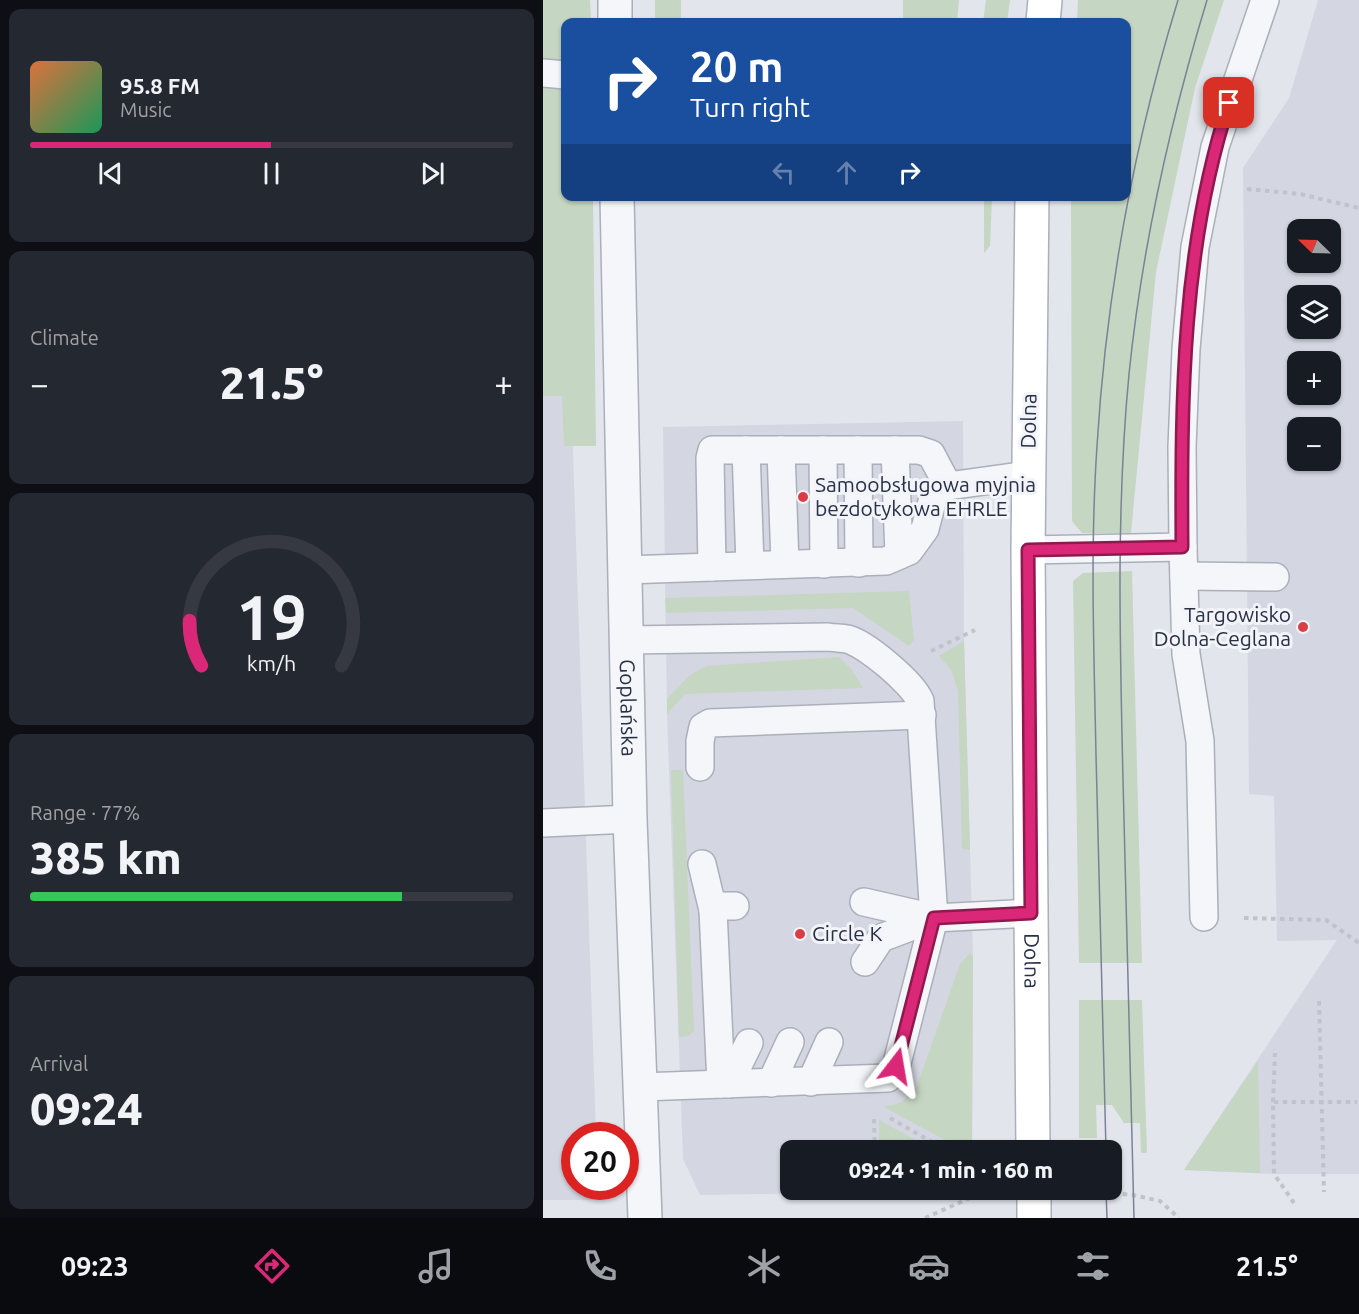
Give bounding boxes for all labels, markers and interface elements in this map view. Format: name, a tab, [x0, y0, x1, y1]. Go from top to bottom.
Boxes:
icon: right	[591, 42, 669, 120]
text: 20 m	[690, 43, 784, 90]
text: 95.8 FM	[120, 73, 200, 98]
pin	[1203, 77, 1254, 128]
icon: arrive	[1212, 86, 1245, 119]
text: Turn right	[690, 92, 810, 122]
text: Music	[120, 98, 172, 121]
icon: left	[767, 156, 800, 189]
icon: ahead	[830, 156, 863, 189]
icon: right	[893, 156, 926, 189]
icon: previous	[94, 157, 127, 190]
icon: pause	[255, 157, 288, 190]
icon: next	[416, 157, 449, 190]
north arrow	[1287, 219, 1341, 273]
map controls	[1287, 219, 1341, 471]
button: layers	[1287, 285, 1341, 339]
text: Climate	[30, 326, 99, 349]
button: +	[1287, 351, 1341, 405]
text: 21.5°	[220, 357, 323, 408]
text: −	[30, 365, 49, 402]
text: +	[494, 365, 513, 402]
street label: Dolna	[1016, 393, 1040, 449]
button: −	[1287, 417, 1341, 471]
place label: Samoobsługowa myjnia bezdotykowa EHRLE	[815, 472, 1036, 520]
marker: Samoobsługowa myjnia bezdotykowa EHRLE	[796, 490, 810, 504]
text: 19	[236, 582, 307, 652]
place label: Targowisko Dolna-Ceglana	[1154, 602, 1291, 650]
marker: Targowisko Dolna-Ceglana	[1296, 620, 1310, 634]
text: km/h	[247, 651, 296, 675]
street label: Goplańska	[616, 659, 642, 757]
text: Range · 77%	[30, 801, 140, 824]
text: 385 km	[30, 832, 182, 883]
place label: Circle K	[812, 921, 883, 945]
marker: Circle K	[793, 927, 807, 941]
street label: Dolna	[1020, 933, 1045, 989]
position arrow	[864, 1034, 928, 1098]
text: Arrival	[30, 1052, 88, 1075]
text: 09:24	[30, 1083, 143, 1134]
speed limit sign: 20	[561, 1122, 639, 1200]
text: 09:24 · 1 min · 160 m	[849, 1157, 1053, 1182]
icon: directions	[251, 1245, 293, 1287]
icon: music	[415, 1245, 457, 1287]
icon: phone	[579, 1245, 621, 1287]
icon: climate	[743, 1245, 785, 1287]
icon: car	[908, 1245, 950, 1287]
icon: filters	[1072, 1245, 1114, 1287]
text: 09:23	[61, 1251, 129, 1281]
text: 21.5°	[1236, 1251, 1298, 1281]

